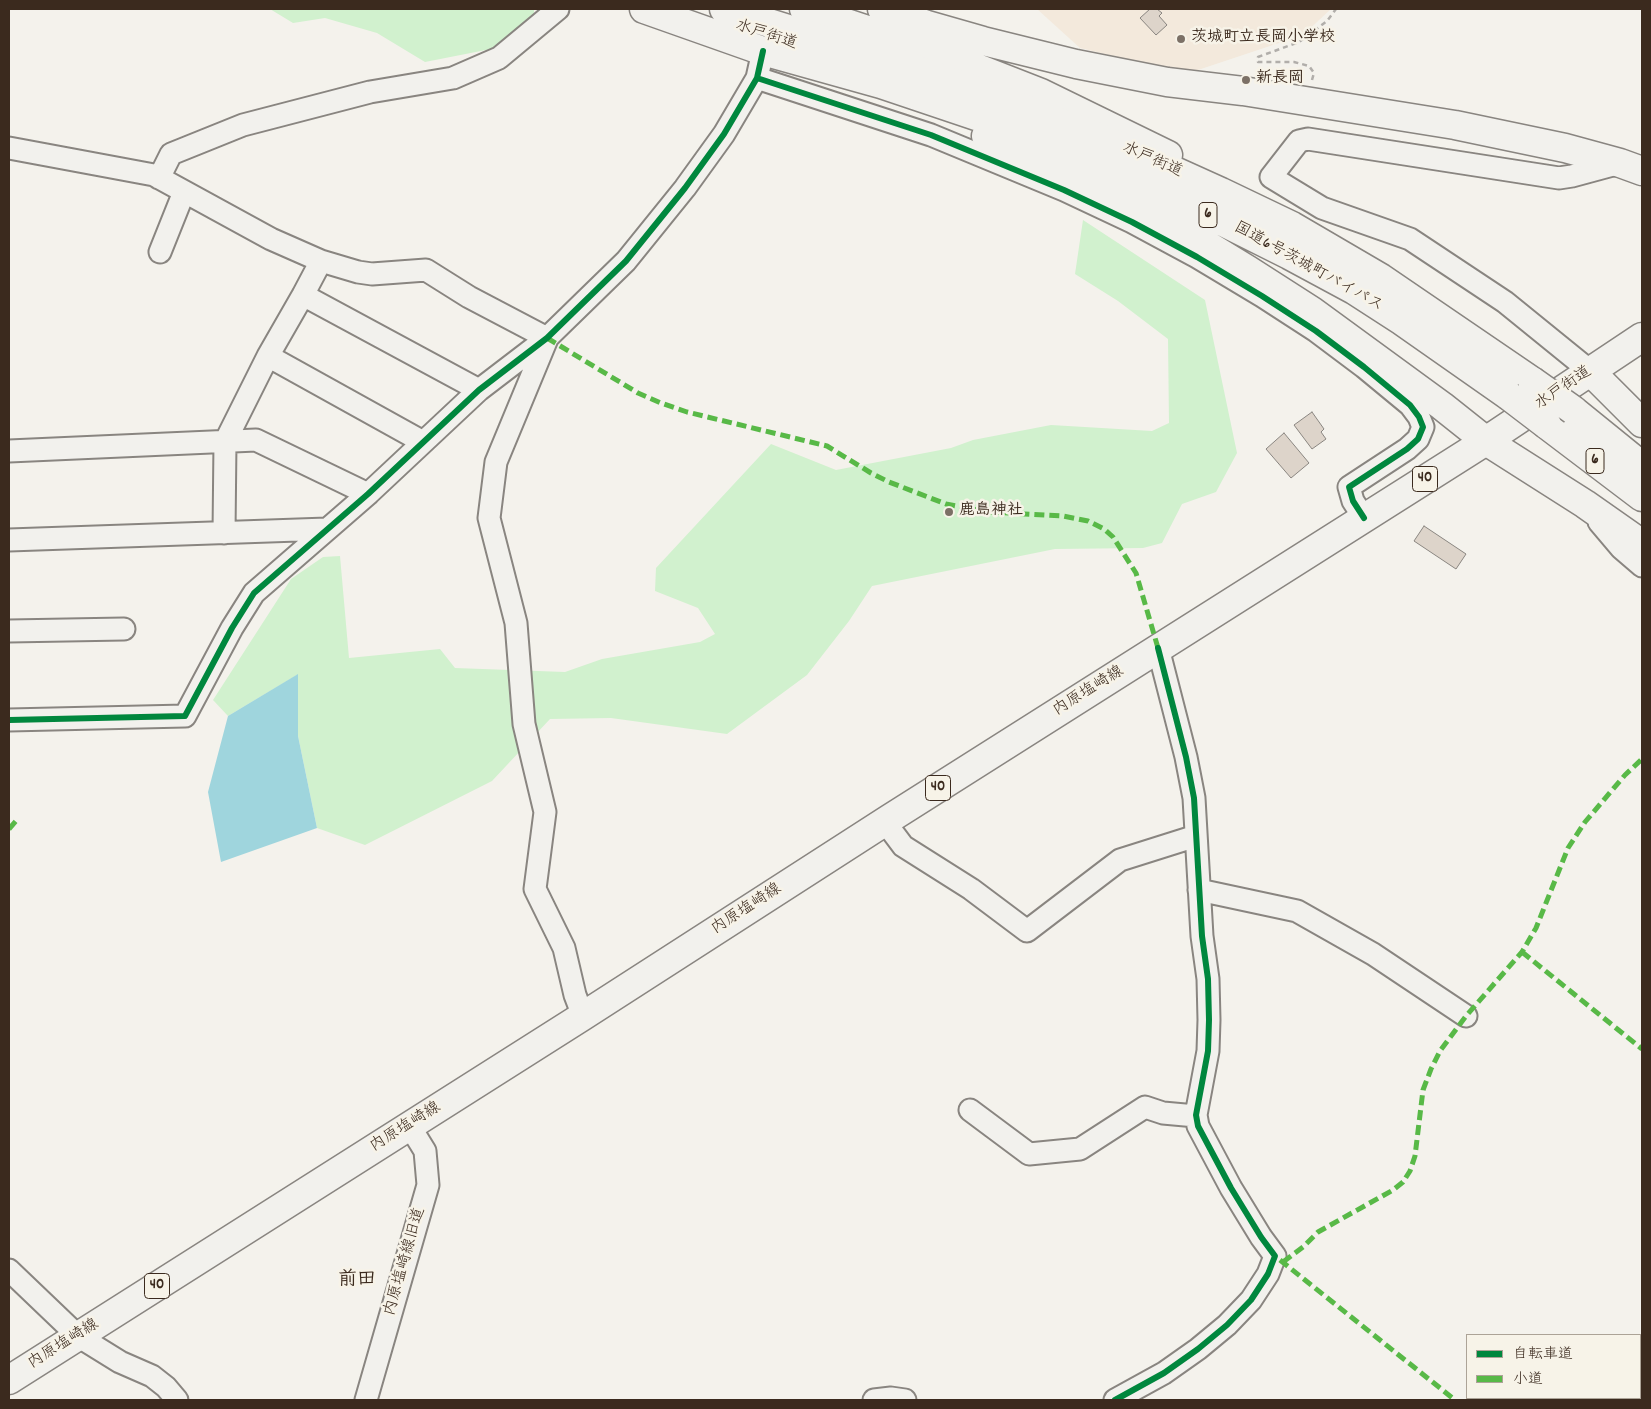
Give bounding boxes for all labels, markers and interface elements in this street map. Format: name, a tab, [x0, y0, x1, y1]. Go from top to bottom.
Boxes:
street label: 水戸街道	[733, 17, 799, 55]
place label: 茨城町立長岡小学校	[1191, 29, 1335, 49]
marker: 茨城町立長岡小学校	[1175, 33, 1187, 45]
place label: 新長岡	[1256, 70, 1304, 90]
marker: 新長岡	[1240, 74, 1252, 86]
street label: 水戸街道	[1119, 139, 1185, 183]
road number: 6	[1199, 202, 1217, 228]
street label: 国道6号茨城町バイパス	[1230, 219, 1386, 317]
street label: 水戸街道	[1532, 363, 1596, 415]
road number: 6	[1586, 448, 1604, 474]
road number: 40	[1412, 466, 1438, 492]
place label: 鹿島神社	[959, 502, 1023, 522]
marker: 鹿島神社	[943, 506, 955, 518]
street label: 内原塩崎線	[1050, 663, 1128, 721]
road number: 40	[926, 776, 950, 800]
street label: 内原塩崎線	[708, 880, 786, 940]
street label: 内原塩崎線	[367, 1099, 445, 1157]
street label: 内原塩崎線旧道	[381, 1206, 431, 1318]
district label: 前田	[338, 1270, 376, 1292]
road number: 40	[144, 1274, 170, 1298]
street label: 内原塩崎線	[25, 1316, 103, 1374]
legend	[1466, 1334, 1641, 1399]
text: 自転車道	[1513, 1344, 1573, 1366]
text: 小道	[1513, 1369, 1543, 1391]

